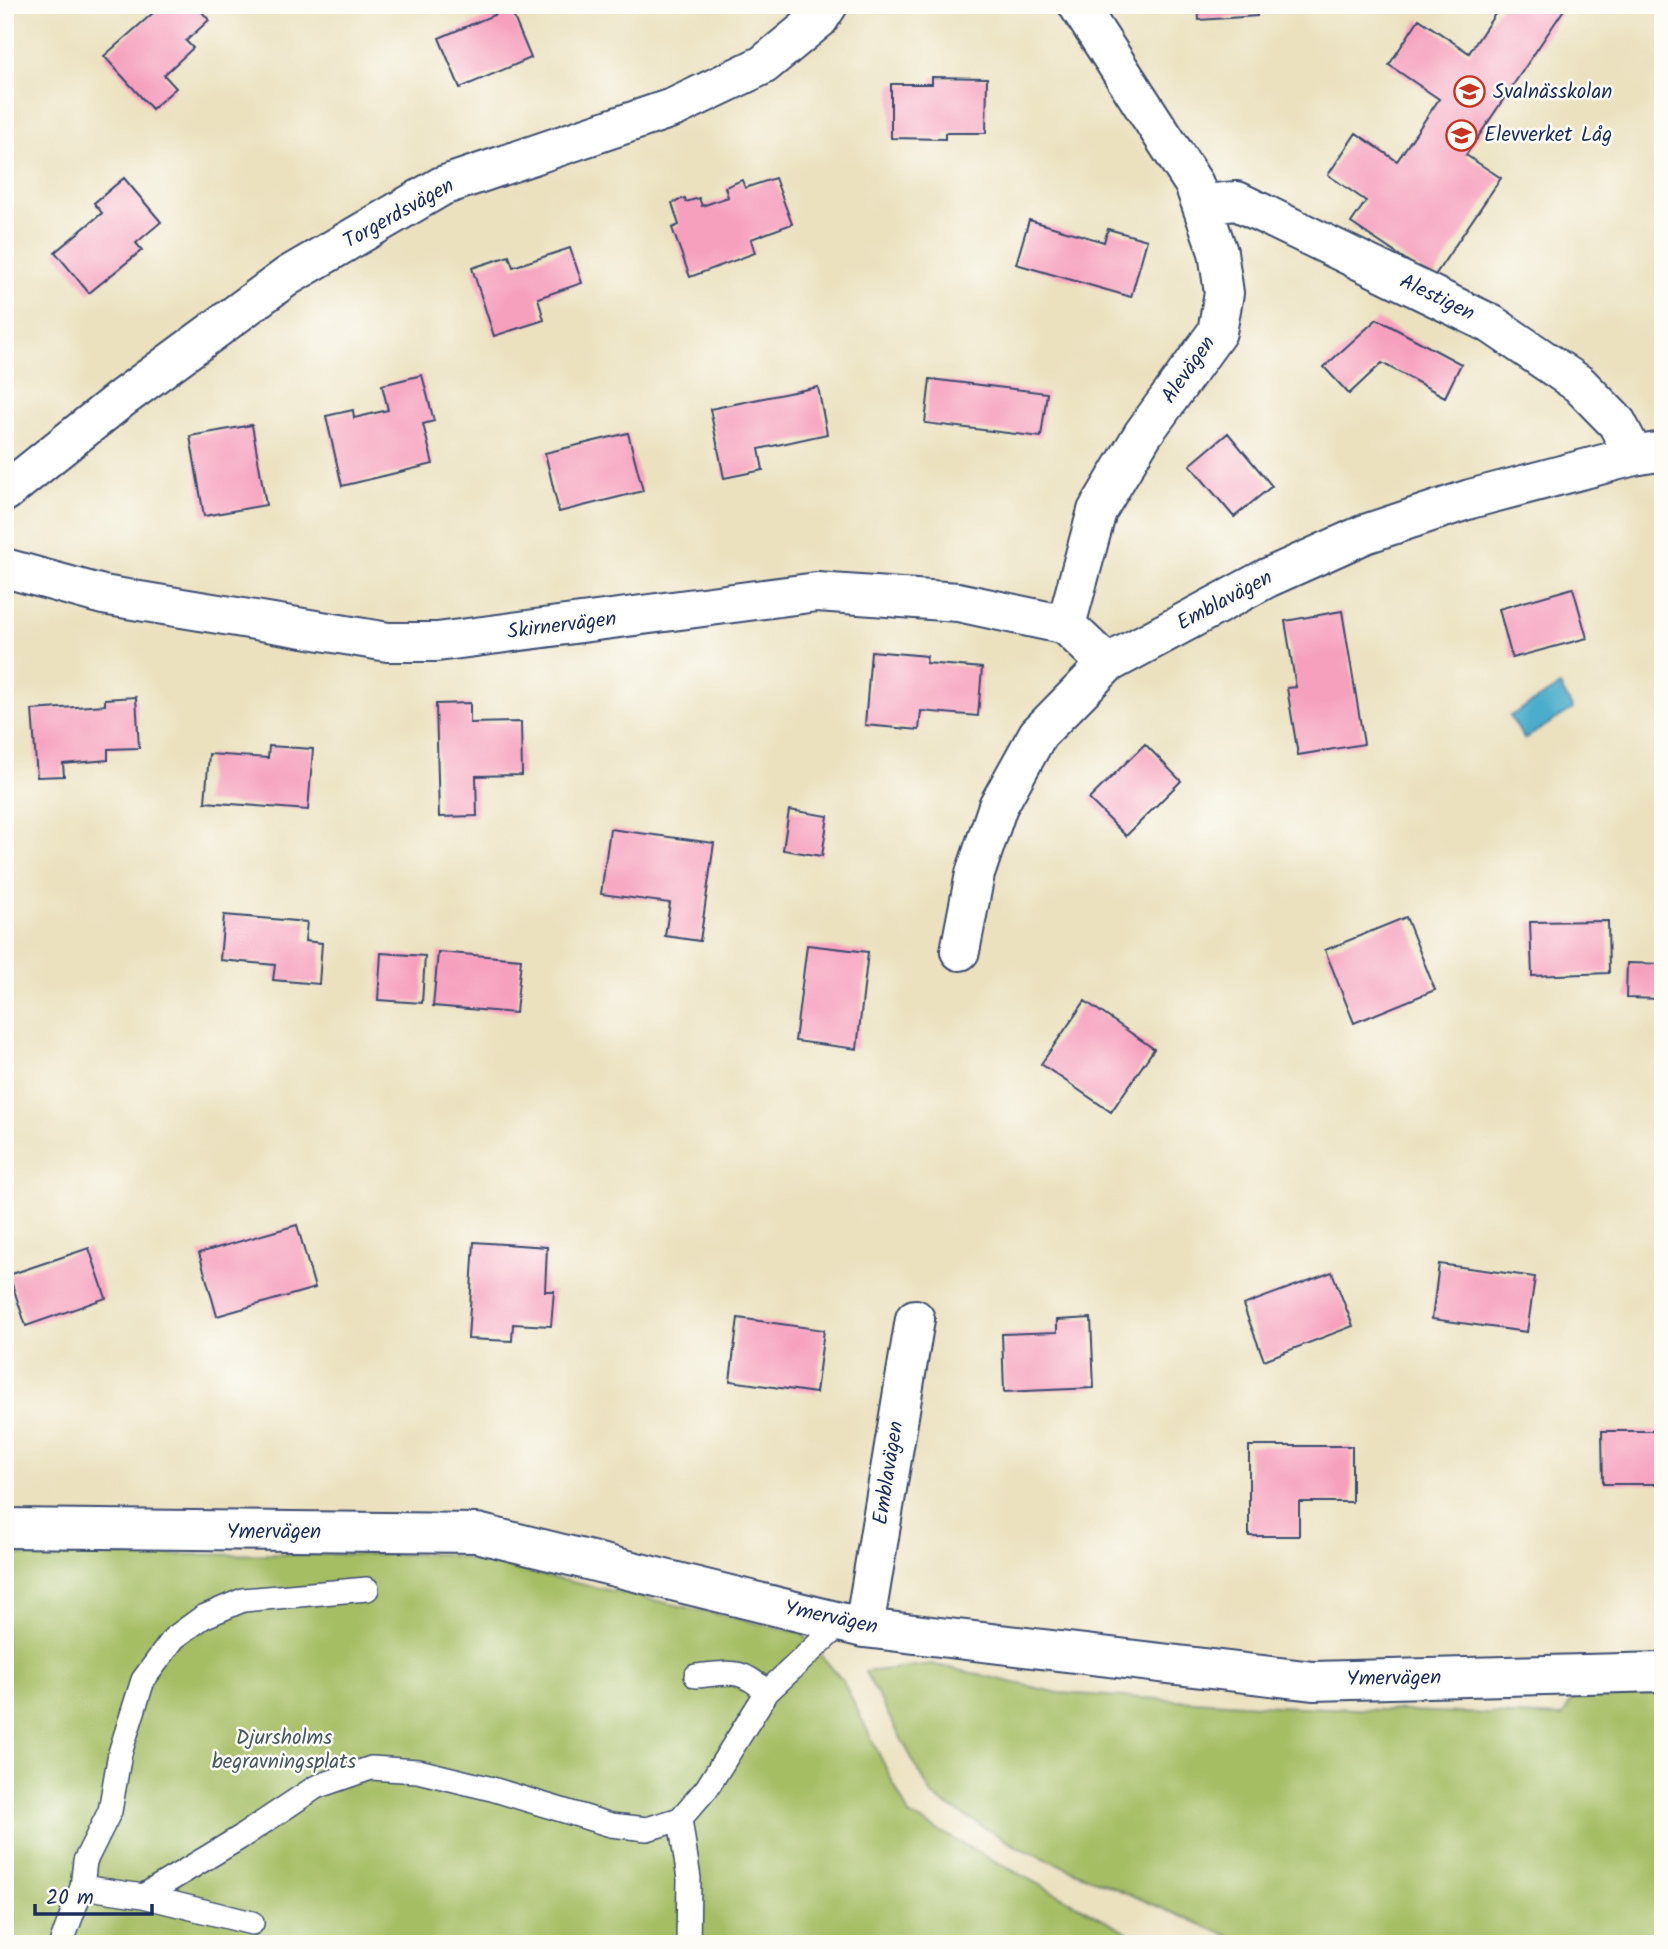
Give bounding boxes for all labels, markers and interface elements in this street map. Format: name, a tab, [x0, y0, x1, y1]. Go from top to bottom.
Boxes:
school or university icon: Svalnässkolan	[1453, 75, 1487, 109]
place label: Svalnässkolan	[1493, 76, 1613, 109]
school or university icon: Elevverket Låg	[1444, 118, 1478, 152]
place label: Elevverket Låg	[1484, 119, 1612, 152]
street label: Torgerdsvägen	[337, 170, 461, 258]
street label: Alestigen	[1394, 266, 1480, 330]
street label: Alevägen	[1153, 329, 1225, 411]
street label: Emblavägen	[1171, 562, 1279, 640]
street label: Skirnervägen	[505, 603, 619, 649]
street label: Emblavägen	[865, 1419, 913, 1527]
street label: Ymervägen	[227, 1516, 321, 1549]
street label: Ymervägen	[781, 1592, 881, 1644]
street label: Ymervägen	[1346, 1662, 1442, 1696]
park label: Djursholms begravningsplats	[212, 1722, 356, 1779]
scale bar	[35, 1872, 152, 1916]
text: 20 m	[46, 1882, 94, 1915]

